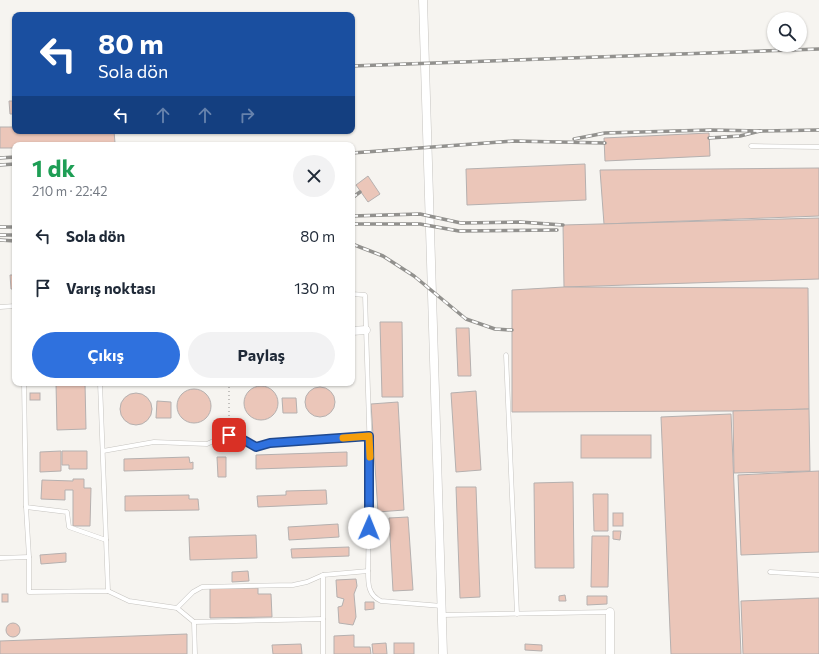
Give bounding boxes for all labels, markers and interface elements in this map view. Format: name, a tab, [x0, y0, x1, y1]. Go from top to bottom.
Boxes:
map controls	[767, 12, 807, 52]
button: search	[767, 12, 807, 52]
text: 80 m	[98, 26, 164, 60]
icon: left	[32, 28, 84, 80]
text: Sola dön	[98, 60, 168, 82]
icon: left	[110, 104, 132, 126]
icon: ahead	[152, 104, 174, 126]
icon: ahead	[194, 104, 216, 126]
icon: right	[236, 104, 258, 126]
text: 1 dk	[32, 153, 75, 182]
button: close	[293, 155, 335, 197]
text: 210 m · 22:42	[32, 183, 107, 199]
icon: left	[32, 225, 54, 247]
text: Sola dön	[66, 227, 125, 245]
text: 80 m	[300, 227, 335, 245]
icon: arrive	[32, 277, 54, 299]
text: Varış noktası	[66, 279, 156, 297]
text: 130 m	[294, 279, 335, 297]
button: Çıkış	[32, 332, 180, 378]
button: Paylaş	[188, 332, 335, 378]
pin	[212, 418, 246, 452]
icon: arrive	[218, 424, 240, 446]
position arrow	[348, 507, 390, 549]

